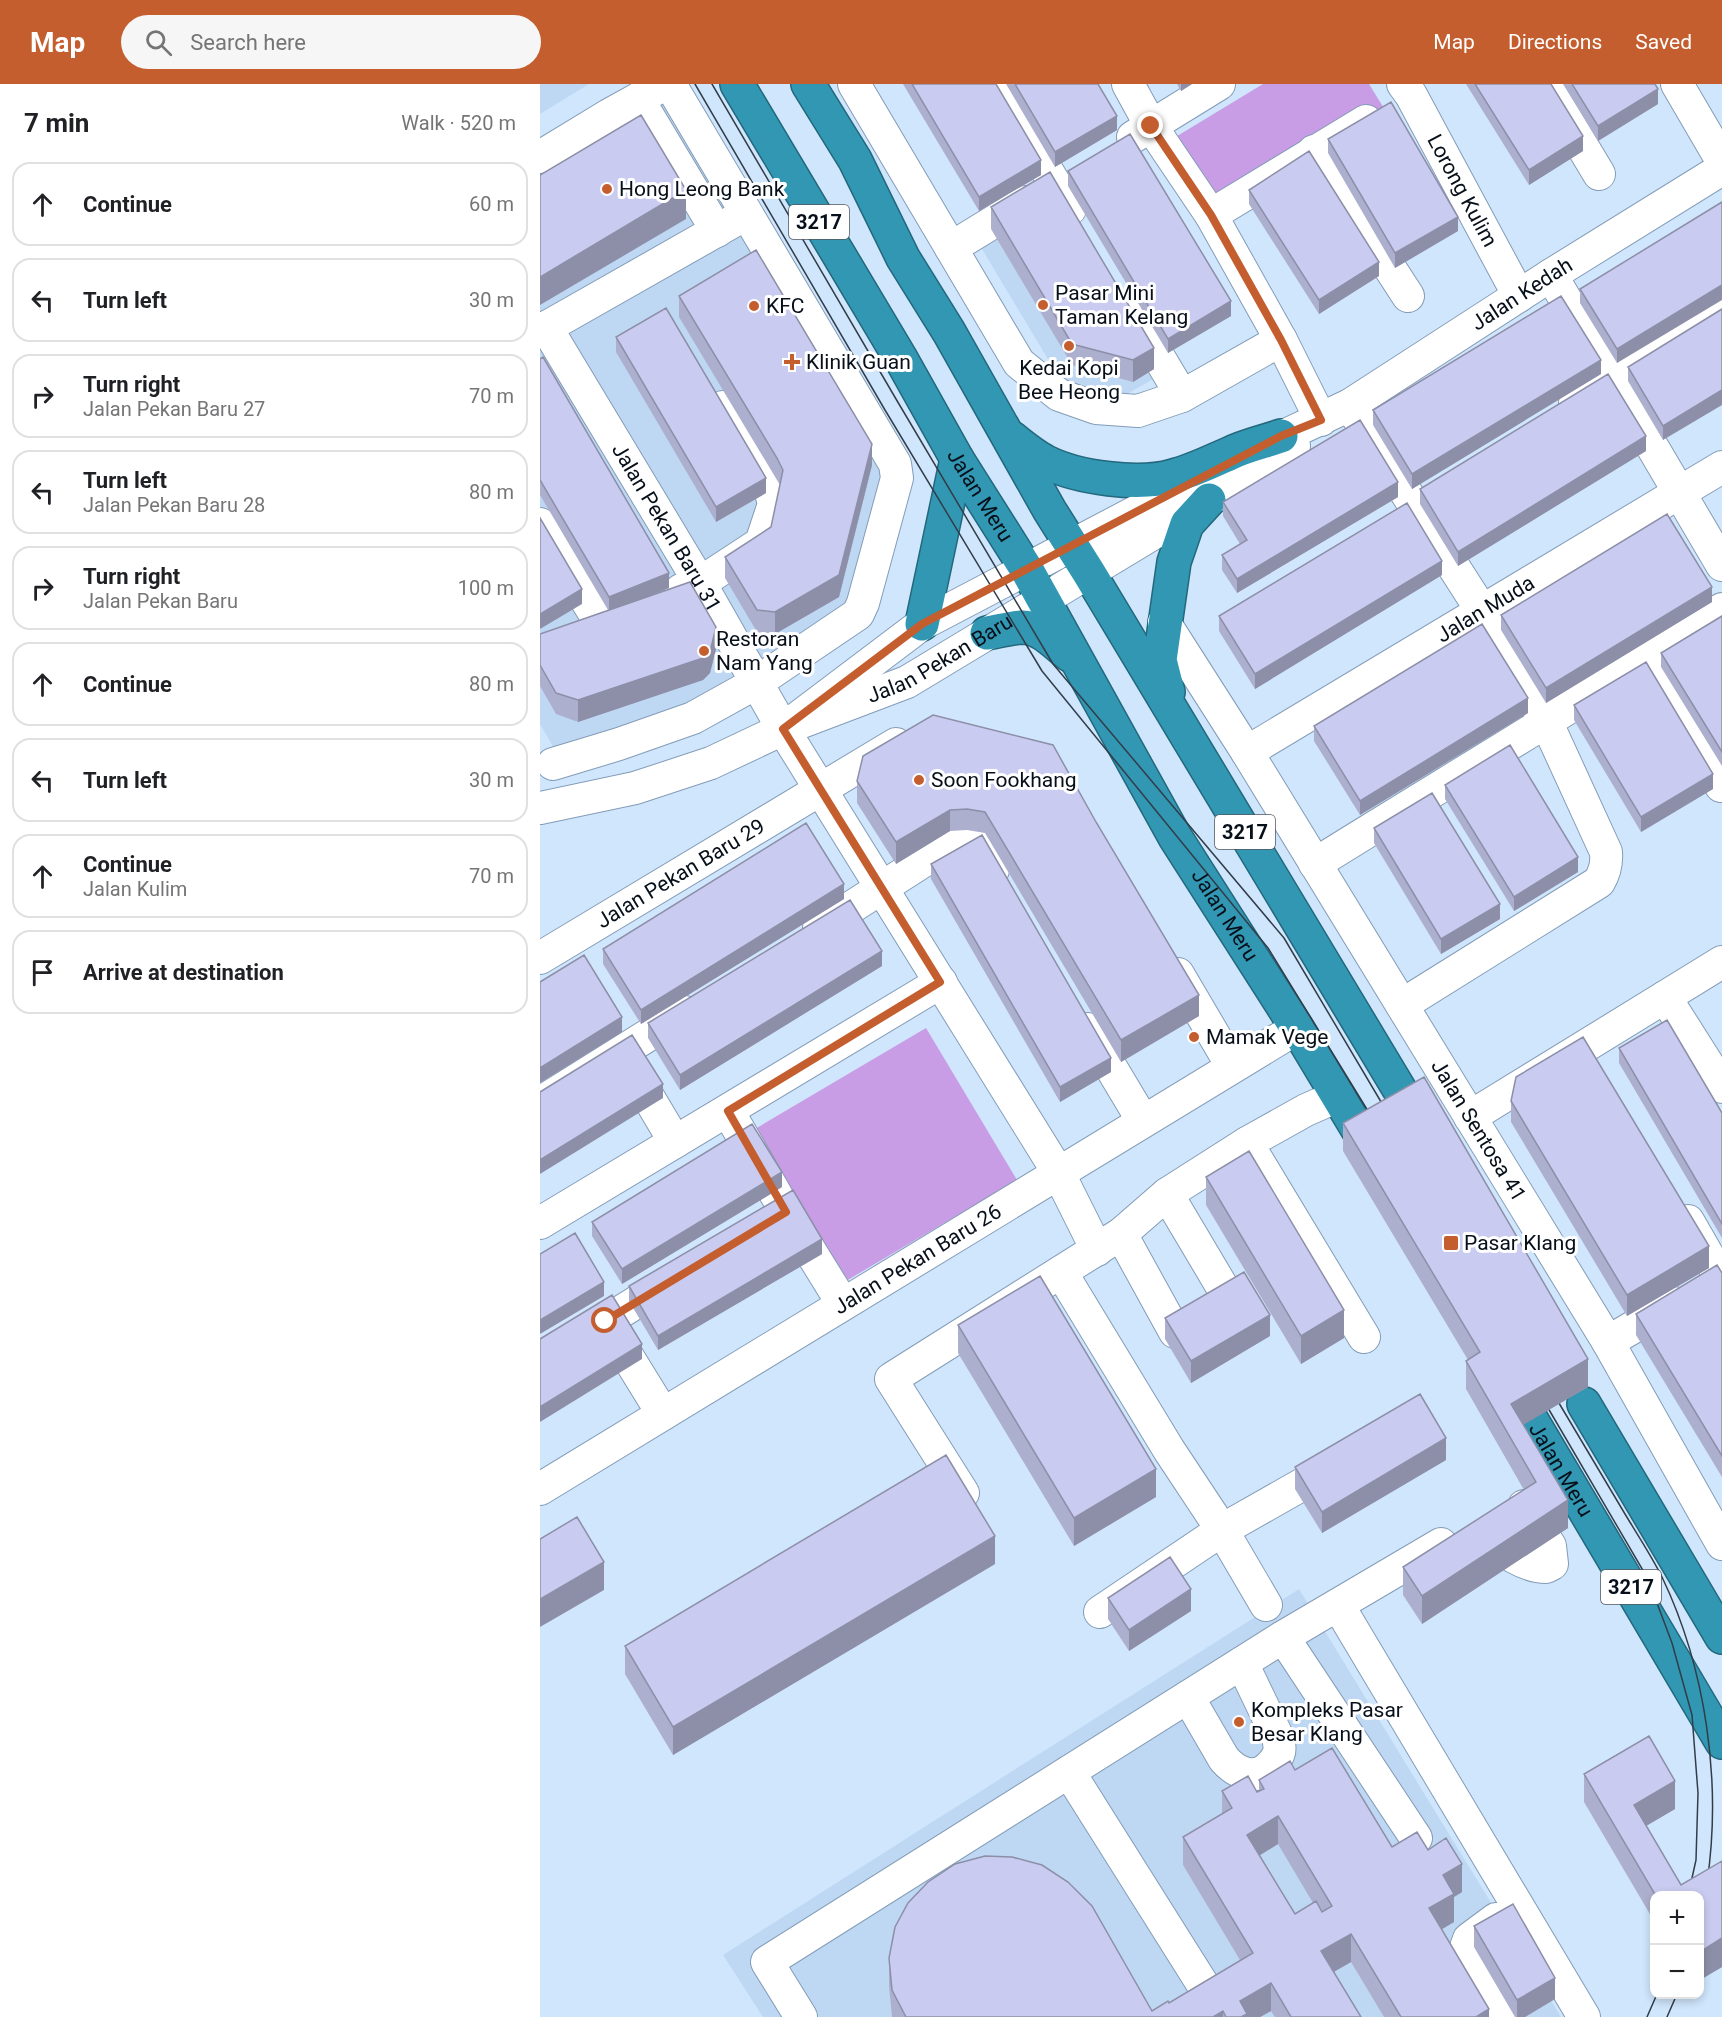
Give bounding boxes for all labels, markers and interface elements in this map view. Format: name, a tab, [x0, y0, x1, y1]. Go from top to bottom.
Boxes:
search box	[121, 15, 541, 69]
text: Map	[30, 26, 85, 59]
icon: search	[142, 26, 175, 59]
text: Search here	[190, 30, 306, 55]
text: Map	[1433, 30, 1475, 54]
text: Directions	[1508, 30, 1602, 54]
text: Saved	[1635, 30, 1692, 54]
text: 7 min	[24, 108, 89, 138]
text: Walk · 520 m	[401, 111, 516, 135]
route end	[1137, 112, 1163, 138]
street label: Lorong Kulim	[1422, 130, 1502, 251]
place label: Hong Leong Bank	[619, 177, 785, 201]
marker: Hong Leong Bank	[600, 182, 614, 196]
icon: ahead	[26, 188, 59, 221]
text: Continue	[83, 192, 172, 217]
text: 60 m	[469, 192, 514, 216]
road number: 3217	[789, 205, 849, 239]
street label: Jalan Kedah	[1467, 253, 1577, 335]
place label: Pasar Mini Taman Kelang	[1055, 281, 1188, 329]
icon: left	[26, 284, 59, 317]
text: Turn left	[83, 288, 167, 313]
text: 30 m	[469, 288, 514, 312]
place label: KFC	[766, 294, 804, 318]
marker: Pasar Mini Taman Kelang	[1036, 298, 1050, 312]
marker: KFC	[747, 299, 761, 313]
marker: Kedai Kopi Bee Heong	[1062, 339, 1076, 353]
place label: Klinik Guan	[806, 350, 911, 374]
marker: Klinik Guan	[783, 353, 801, 371]
place label: Kedai Kopi Bee Heong	[1018, 356, 1120, 404]
text: Turn right	[83, 372, 180, 397]
icon: right	[26, 380, 59, 413]
text: 70 m	[469, 384, 514, 408]
text: Jalan Pekan Baru 27	[83, 397, 265, 421]
street label: Jalan Pekan Baru 31	[607, 439, 726, 616]
street label: Jalan Meru	[942, 445, 1018, 546]
text: Turn left	[83, 468, 167, 493]
icon: left	[26, 476, 59, 509]
text: 80 m	[469, 480, 514, 504]
text: Jalan Pekan Baru 28	[83, 493, 265, 517]
text: Turn right	[83, 564, 180, 589]
street label: Jalan Muda	[1432, 570, 1539, 647]
icon: right	[26, 572, 59, 605]
text: 100 m	[458, 576, 514, 600]
text: Jalan Pekan Baru	[83, 589, 238, 613]
street label: Jalan Pekan Baru	[864, 609, 1017, 708]
place label: Restoran Nam Yang	[716, 627, 813, 675]
marker: Restoran Nam Yang	[697, 644, 711, 658]
icon: ahead	[26, 668, 59, 701]
text: Continue	[83, 672, 172, 697]
text: 80 m	[469, 672, 514, 696]
icon: left	[26, 764, 59, 797]
text: Turn left	[83, 768, 167, 793]
text: 30 m	[469, 768, 514, 792]
place label: Soon Fookhang	[931, 768, 1077, 792]
marker: Soon Fookhang	[912, 773, 926, 787]
street label: Jalan Pekan Baru 29	[592, 814, 769, 933]
road number: 3217	[1215, 815, 1275, 849]
text: Continue	[83, 852, 172, 877]
icon: ahead	[26, 860, 59, 893]
text: 70 m	[469, 864, 514, 888]
street label: Jalan Meru	[1187, 865, 1263, 966]
text: Jalan Kulim	[83, 877, 187, 901]
icon: arrive	[26, 956, 59, 989]
text: Arrive at destination	[83, 960, 284, 985]
place label: Mamak Vege	[1206, 1025, 1328, 1049]
marker: Mamak Vege	[1187, 1030, 1201, 1044]
street label: Jalan Sentosa 41	[1426, 1055, 1531, 1206]
street label: Jalan Pekan Baru 26	[829, 1199, 1006, 1319]
place label: Pasar Klang	[1464, 1231, 1576, 1255]
marker: Pasar Klang	[1442, 1234, 1460, 1252]
route start	[591, 1307, 617, 1333]
street label: Jalan Meru	[1524, 1419, 1598, 1521]
road number: 3217	[1601, 1570, 1661, 1604]
place label: Kompleks Pasar Besar Klang	[1251, 1698, 1403, 1746]
marker: Kompleks Pasar Besar Klang	[1232, 1715, 1246, 1729]
map controls	[1650, 1891, 1704, 1999]
button: +	[1650, 1891, 1704, 1945]
button: −	[1650, 1945, 1704, 1999]

